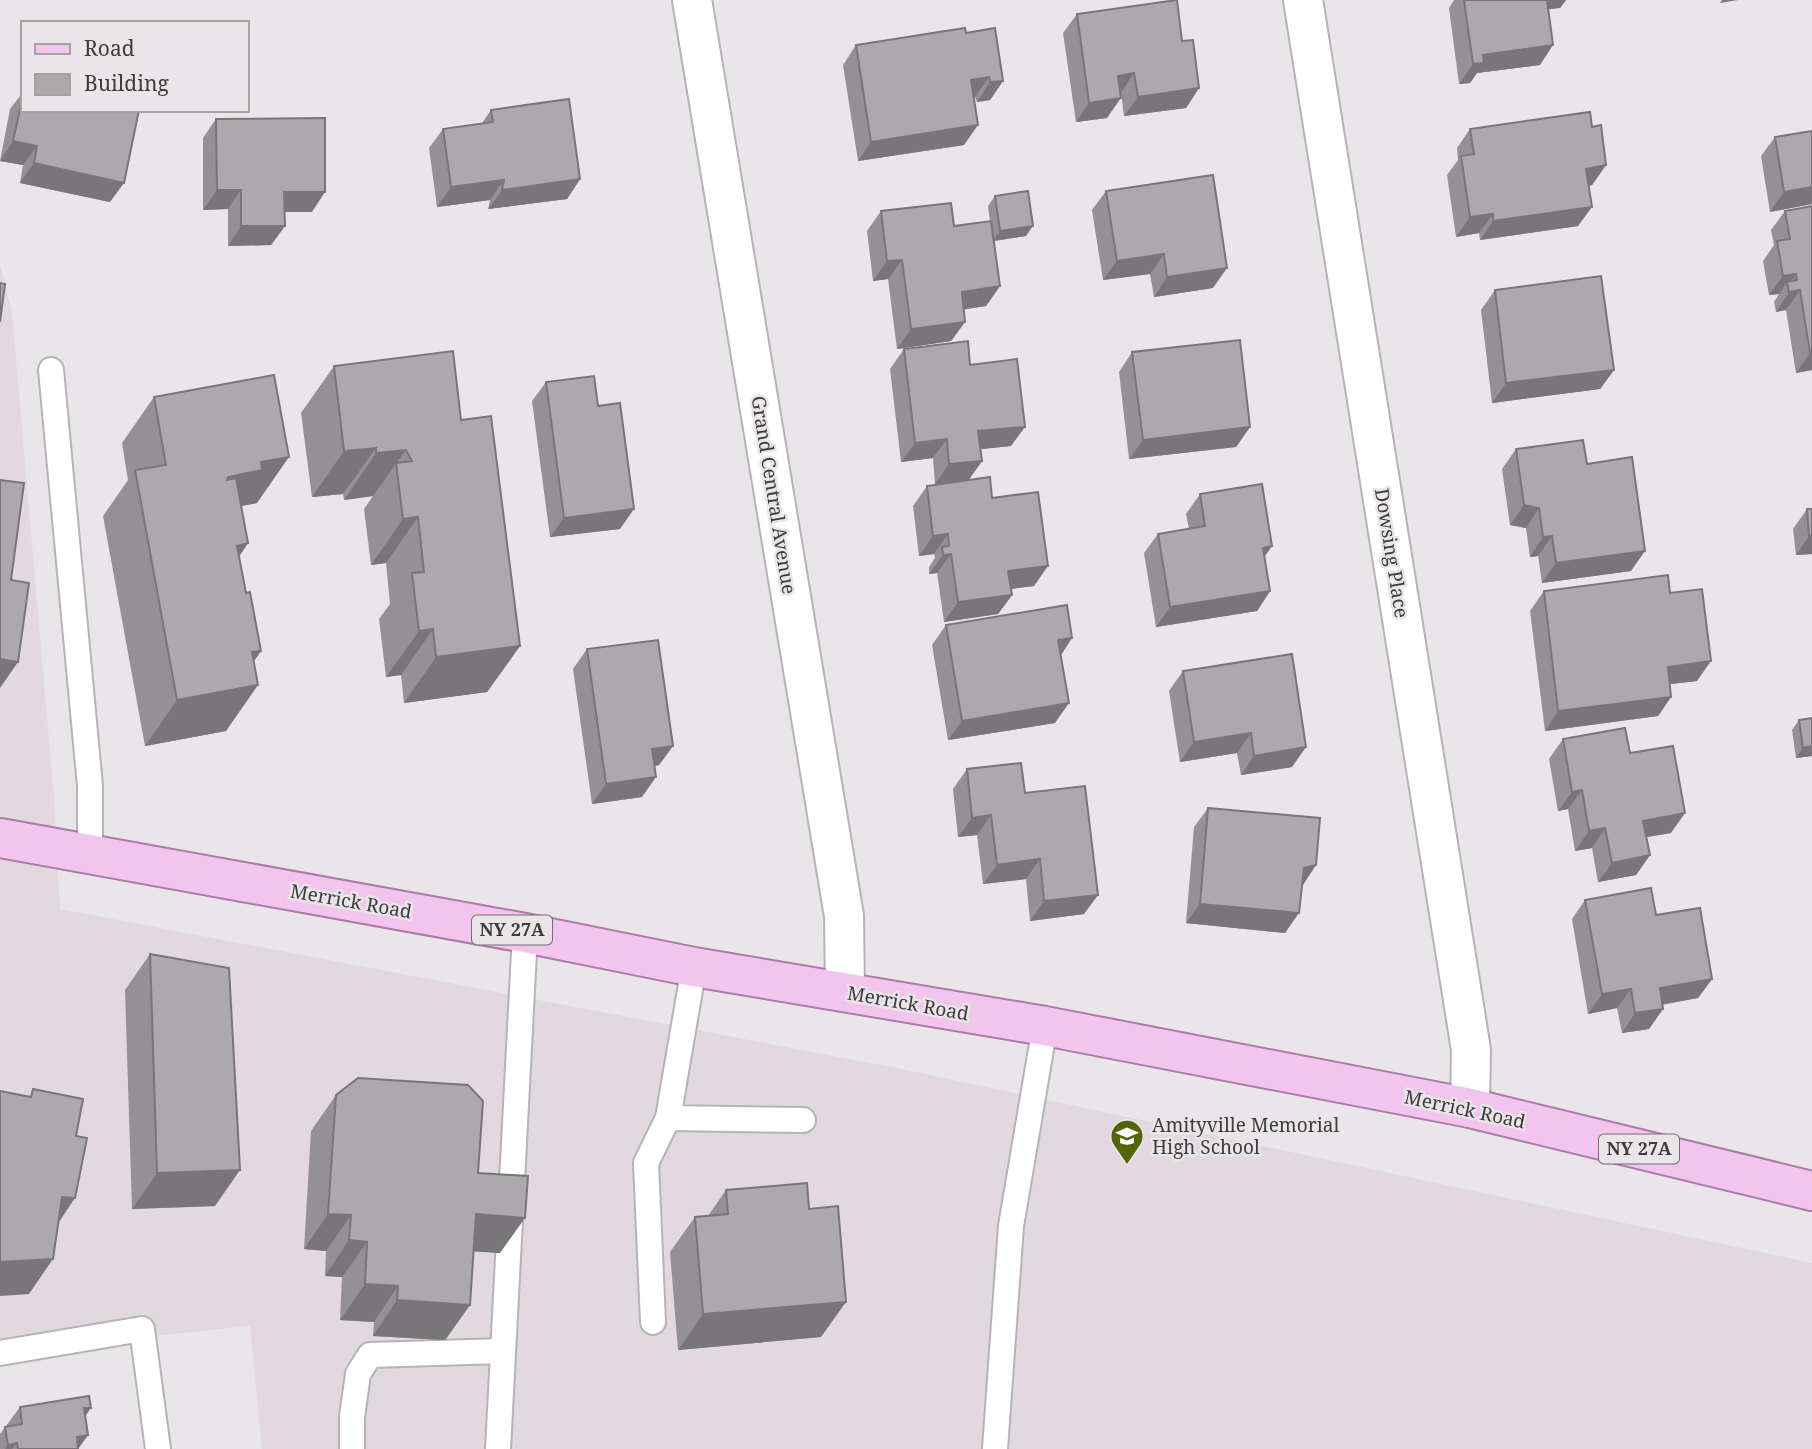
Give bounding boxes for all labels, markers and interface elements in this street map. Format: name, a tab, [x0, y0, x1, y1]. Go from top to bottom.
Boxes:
legend	[21, 21, 248, 112]
text: Road	[84, 34, 135, 62]
text: Building	[84, 69, 169, 97]
street label: Grand Central Avenue	[745, 394, 803, 596]
street label: Dowsing Place	[1369, 486, 1415, 620]
street label: Merrick Road	[288, 878, 414, 925]
road number: NY 27A	[472, 916, 552, 945]
street label: Merrick Road	[845, 980, 971, 1027]
street label: Merrick Road	[1402, 1083, 1528, 1135]
place label: Amityville Memorial High School	[1152, 1112, 1339, 1160]
school or university icon: Amityville Memorial High School	[1108, 1117, 1146, 1166]
road number: NY 27A	[1599, 1134, 1679, 1164]

